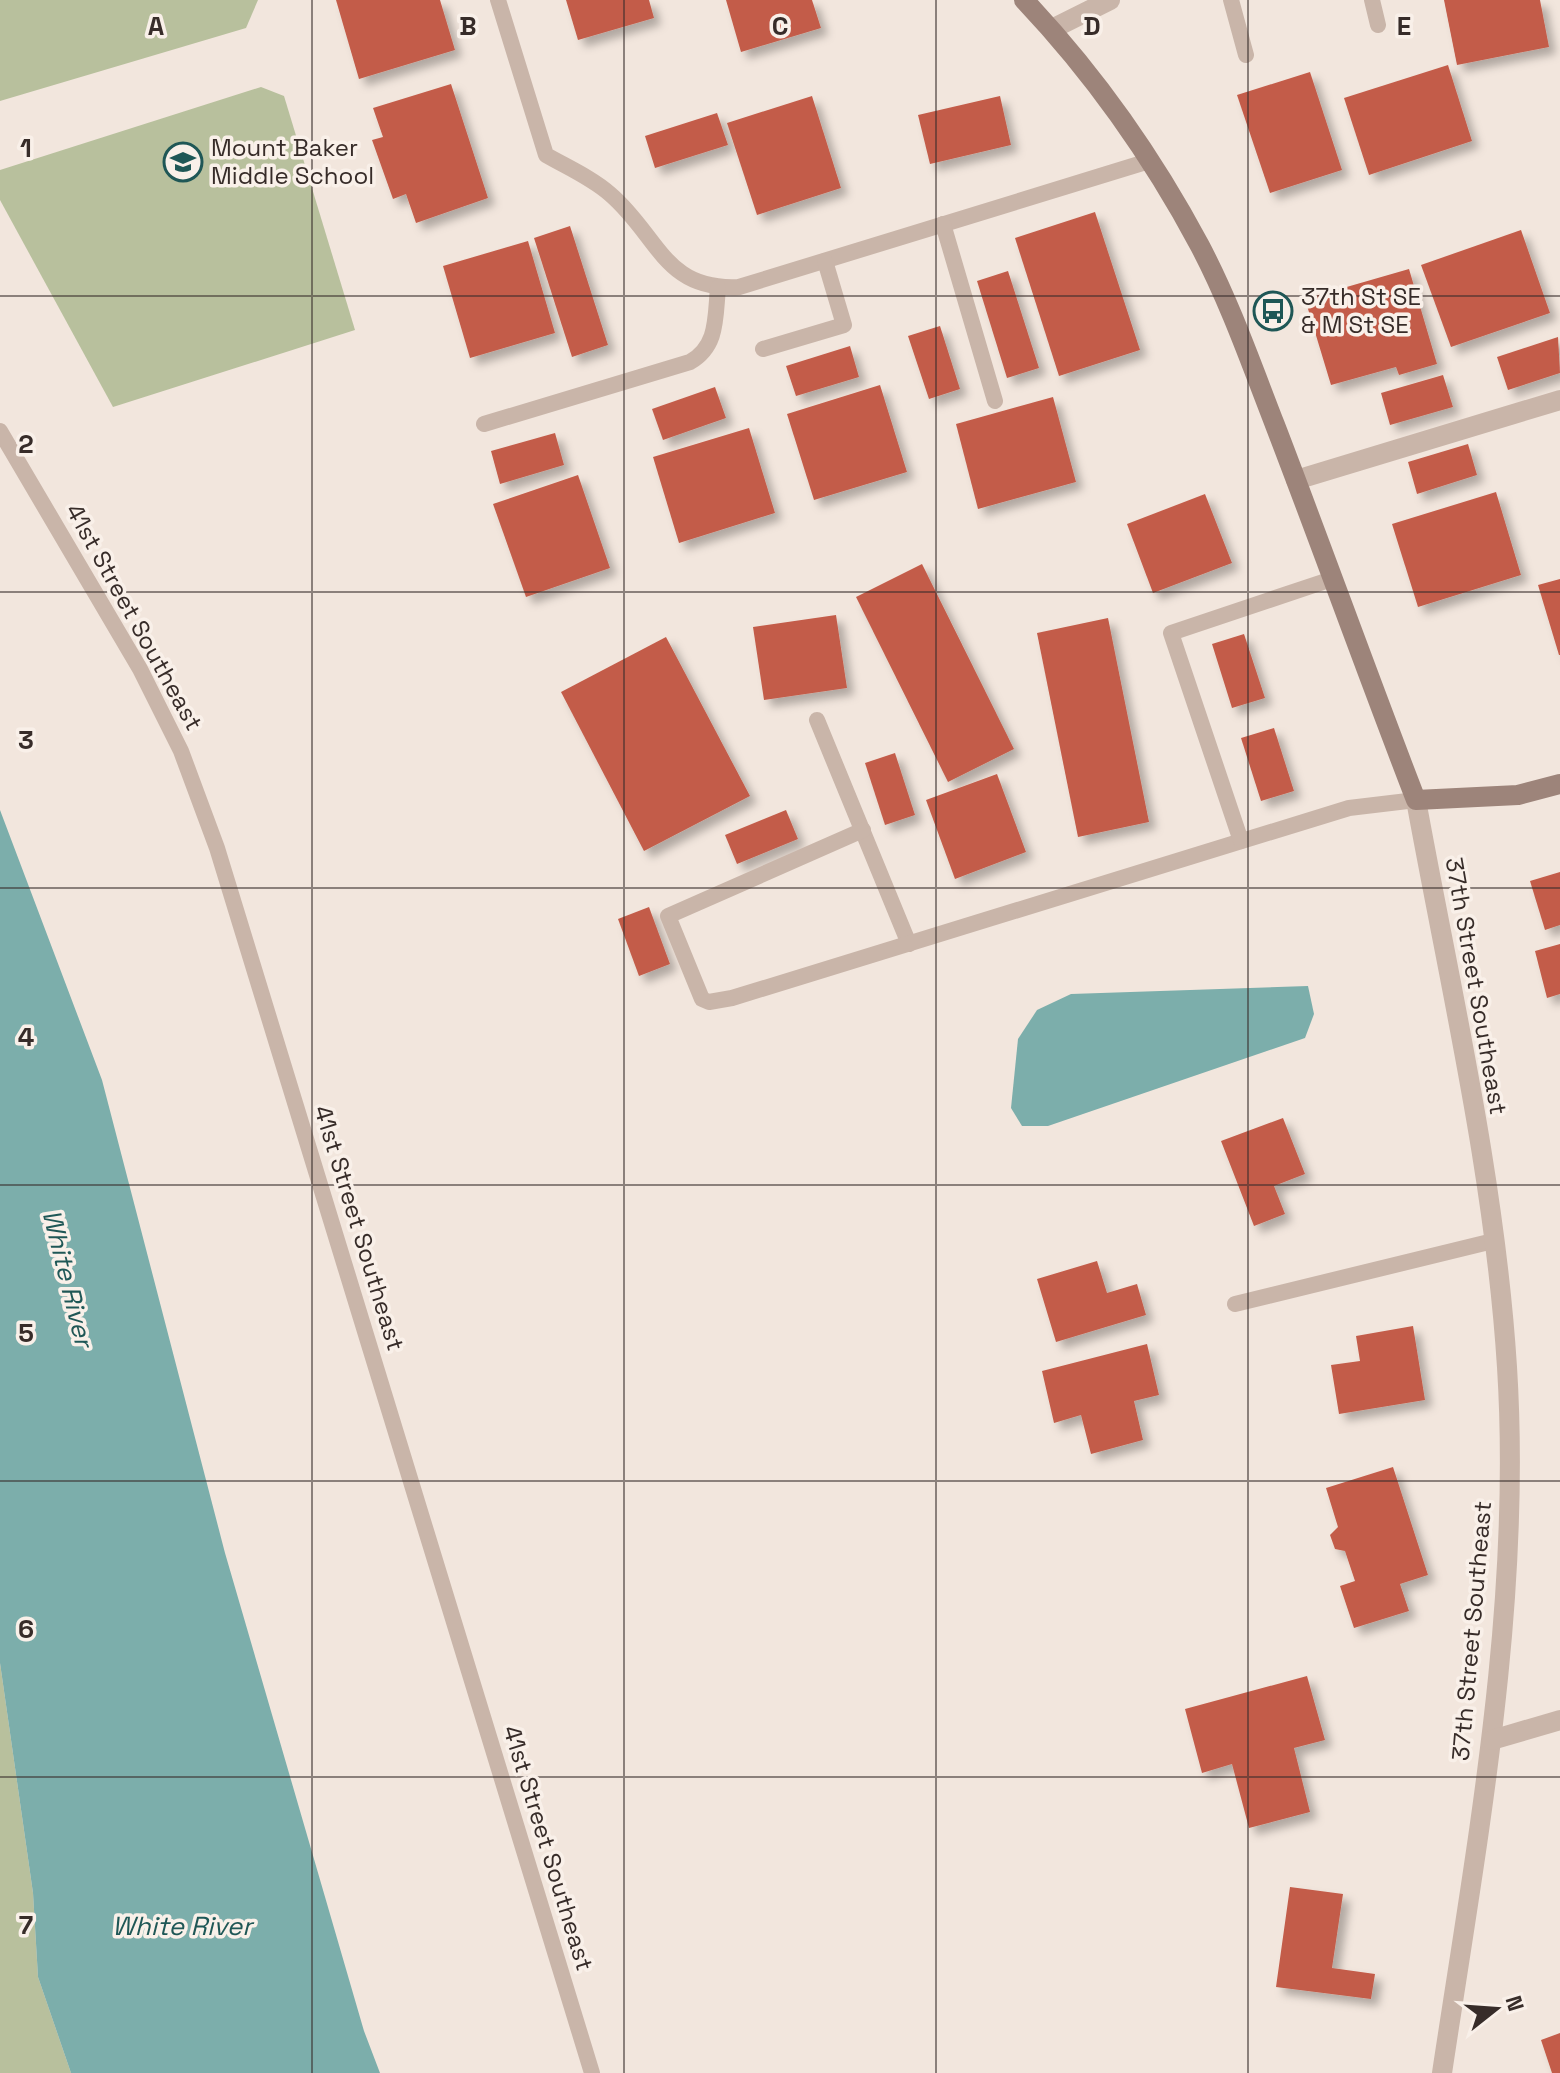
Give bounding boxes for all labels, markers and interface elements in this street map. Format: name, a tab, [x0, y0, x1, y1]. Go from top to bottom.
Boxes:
text: A	[148, 9, 165, 43]
text: B	[459, 9, 477, 43]
text: C	[772, 9, 788, 43]
text: D	[1083, 9, 1101, 43]
text: E	[1397, 9, 1411, 43]
text: 1	[20, 131, 32, 165]
place label: Mount Baker Middle School	[211, 132, 374, 191]
school or university icon: Mount Baker Middle School	[162, 141, 204, 183]
place label: 37th St SE & M St SE	[1301, 281, 1421, 340]
bus stop icon: 37th St SE & M St SE	[1252, 290, 1294, 332]
text: 2	[18, 427, 34, 461]
street label: 41st Street Southeast	[59, 498, 210, 736]
text: 3	[18, 723, 34, 757]
street label: 37th Street Southeast	[1439, 855, 1514, 1117]
text: 4	[18, 1020, 34, 1054]
street label: 41st Street Southeast	[307, 1101, 412, 1354]
water label: White River	[35, 1206, 102, 1353]
text: 5	[18, 1316, 34, 1350]
street label: 37th Street Southeast	[1445, 1500, 1498, 1762]
text: 6	[18, 1612, 34, 1646]
street label: 41st Street Southeast	[496, 1721, 601, 1974]
text: 7	[19, 1908, 33, 1942]
water label: White River	[112, 1909, 255, 1943]
north arrow	[1456, 1969, 1536, 2049]
text: N	[1500, 1992, 1531, 2014]

